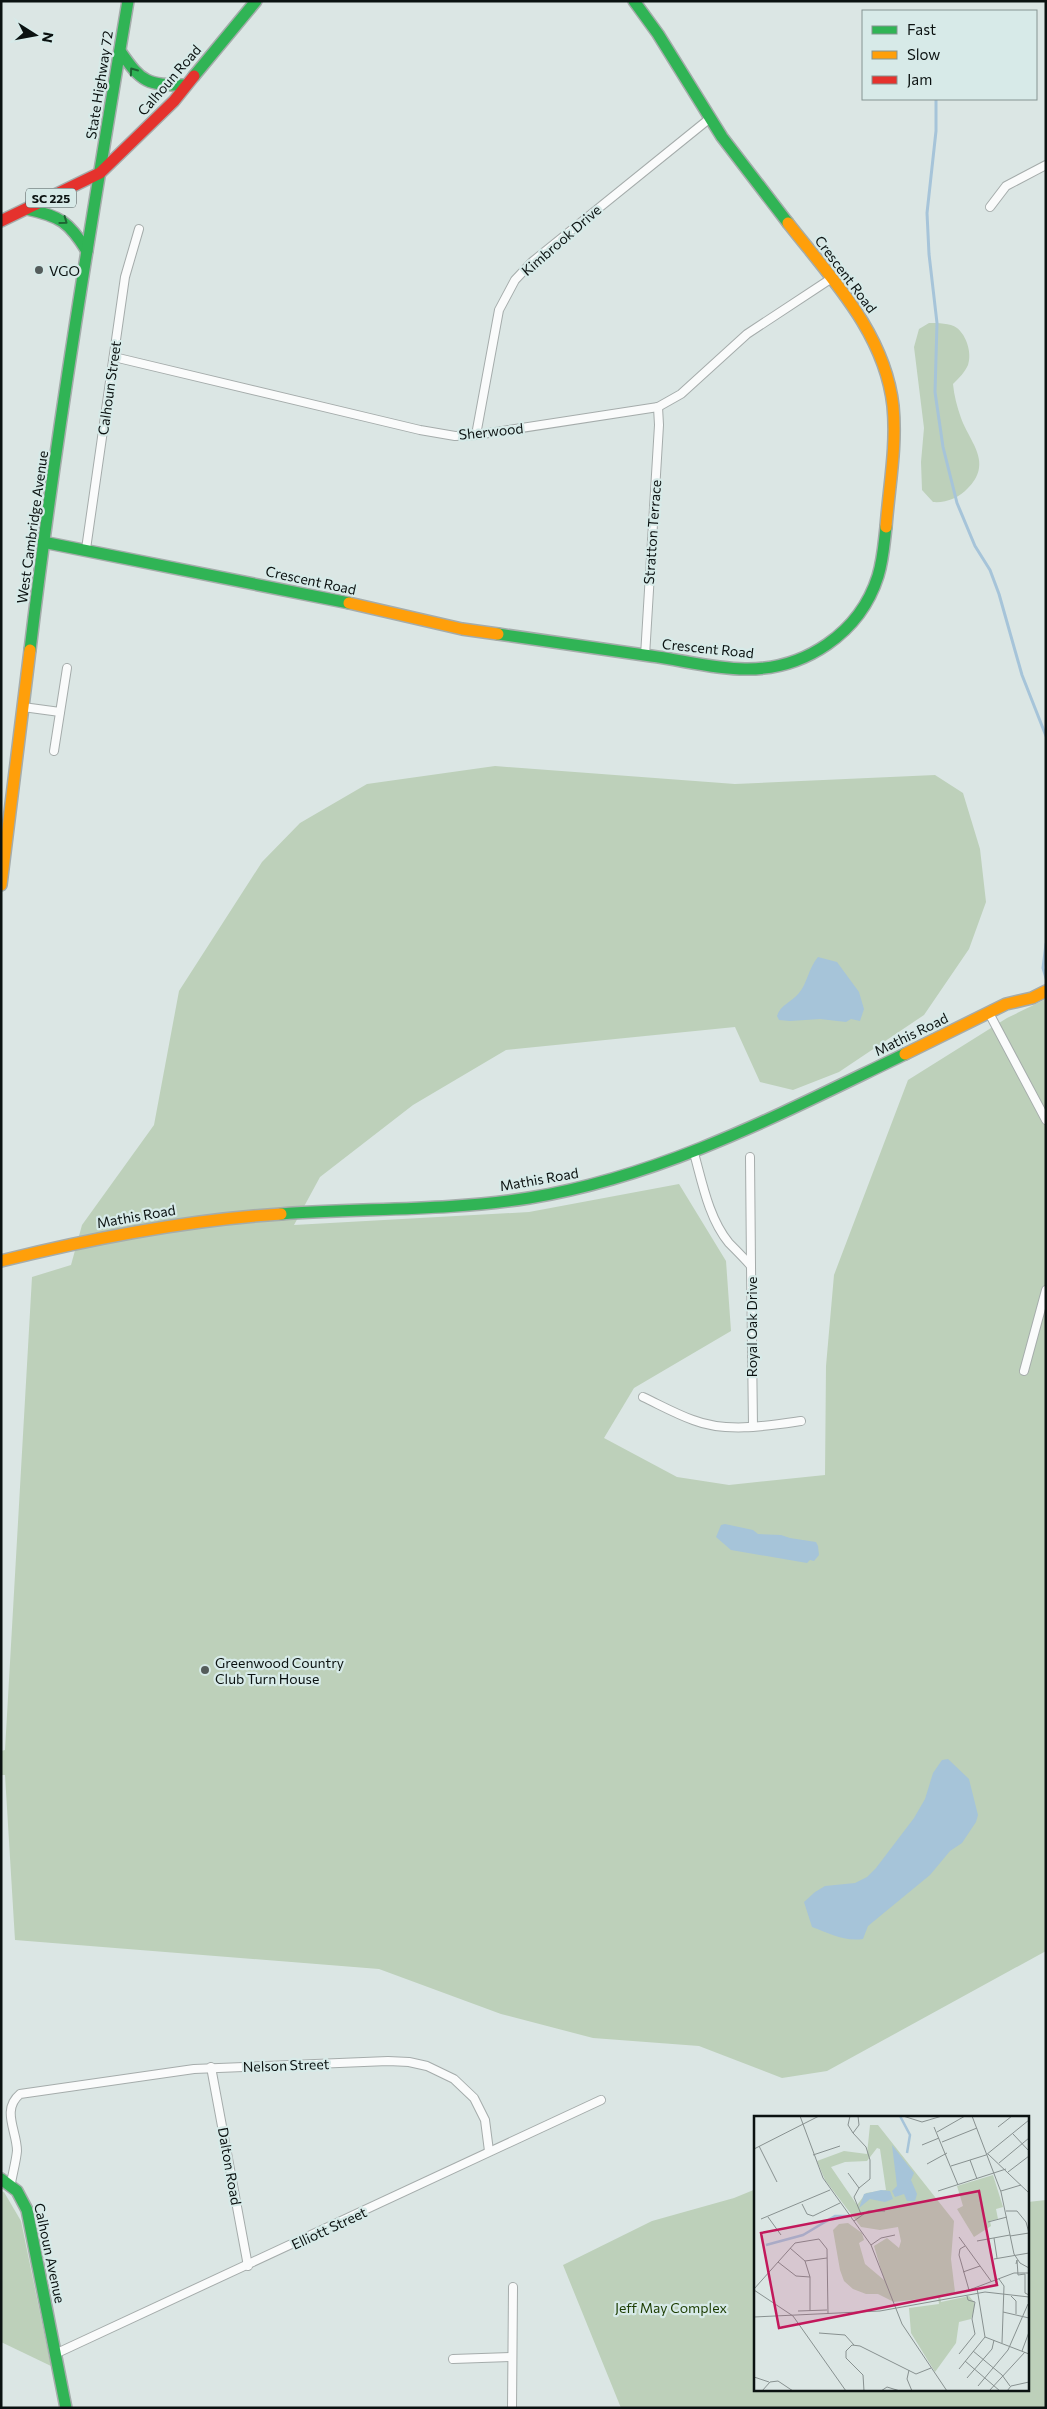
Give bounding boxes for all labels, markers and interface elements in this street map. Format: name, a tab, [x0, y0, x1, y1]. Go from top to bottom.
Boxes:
north arrow	[10, 10, 60, 60]
legend	[862, 10, 1037, 100]
text: Fast	[907, 20, 936, 38]
street label: State Highway 72	[82, 29, 116, 141]
text: N	[39, 31, 58, 44]
street label: Calhoun Road	[134, 41, 204, 119]
text: Slow	[907, 45, 940, 63]
one-way arrow	[130, 67, 139, 76]
text: Jam	[907, 70, 932, 88]
road number: SC 225	[26, 188, 76, 208]
street label: Kimbrook Drive	[518, 201, 604, 279]
one-way arrow	[58, 215, 68, 224]
street label: Crescent Road	[811, 232, 881, 316]
place label: VGO	[49, 262, 80, 279]
marker: VGO	[33, 264, 45, 276]
street label: Calhoun Street	[94, 340, 124, 436]
street label: Sherwood	[458, 419, 524, 443]
street label: West Cambridge Avenue	[13, 449, 51, 605]
street label: Stratton Terrace	[640, 479, 664, 585]
street label: Crescent Road	[264, 562, 358, 598]
street label: Crescent Road	[661, 635, 755, 661]
street label: Mathis Road	[871, 1009, 951, 1059]
street label: Mathis Road	[498, 1164, 580, 1194]
street label: Mathis Road	[95, 1201, 177, 1231]
street label: Royal Oak Drive	[743, 1277, 760, 1377]
place label: Greenwood Country Club Turn House	[215, 1654, 344, 1687]
marker: Greenwood Country Club Turn House	[199, 1664, 211, 1676]
street label: Nelson Street	[242, 2055, 330, 2075]
inset map	[754, 2116, 1030, 2392]
street label: Dalton Road	[215, 2126, 245, 2206]
street label: Calhoun Avenue	[31, 2201, 69, 2305]
street label: Elliott Street	[289, 2203, 370, 2253]
park label: Jeff May Complex	[615, 2299, 728, 2316]

